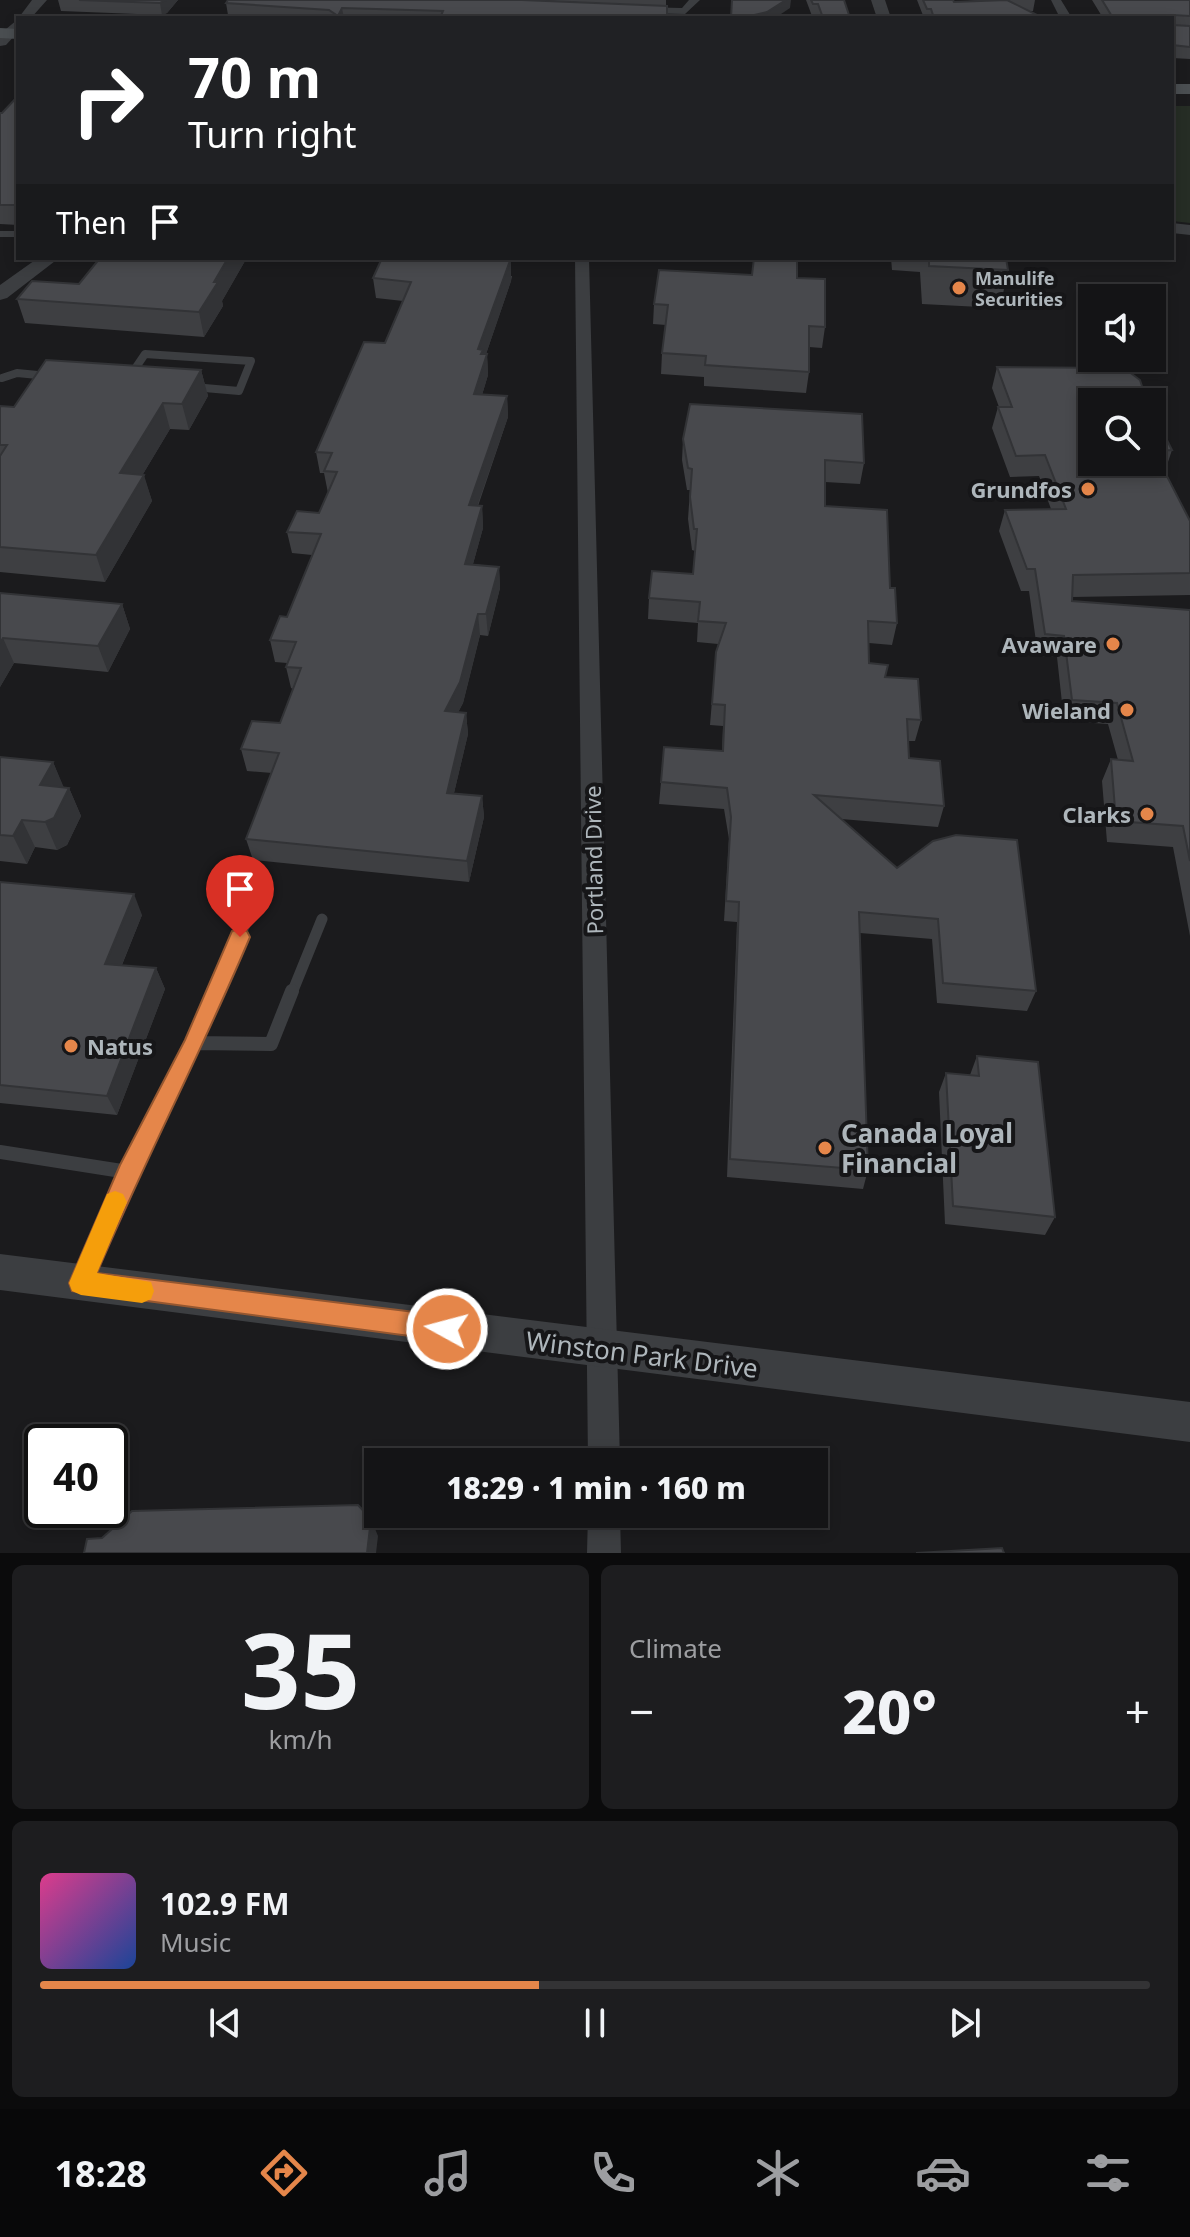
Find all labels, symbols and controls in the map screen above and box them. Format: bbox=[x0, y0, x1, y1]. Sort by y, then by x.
text: 70 m bbox=[188, 38, 321, 114]
icon: right bbox=[56, 48, 160, 152]
text: Turn right bbox=[188, 110, 356, 159]
icon: arrive bbox=[143, 200, 187, 244]
text: Then bbox=[56, 202, 127, 243]
place label: Manulife Securities bbox=[975, 266, 1063, 311]
marker: Manulife Securities bbox=[950, 279, 968, 297]
map controls bbox=[1078, 284, 1166, 476]
button: sound bbox=[1078, 284, 1166, 372]
button: search bbox=[1078, 388, 1166, 476]
place label: Grundfos bbox=[970, 474, 1072, 504]
marker: Grundfos bbox=[1079, 480, 1097, 498]
place label: Avaware bbox=[1001, 629, 1097, 659]
marker: Avaware bbox=[1104, 635, 1122, 653]
place label: Wieland bbox=[1022, 695, 1111, 725]
marker: Wieland bbox=[1118, 701, 1136, 719]
street label: Portland Drive bbox=[577, 785, 609, 935]
place label: Clarks bbox=[1063, 799, 1131, 829]
marker: Clarks bbox=[1138, 805, 1156, 823]
pin bbox=[206, 855, 274, 937]
icon: arrive bbox=[218, 867, 262, 911]
place label: Natus bbox=[87, 1031, 153, 1061]
marker: Natus bbox=[62, 1037, 80, 1055]
place label: Canada Loyal Financial bbox=[841, 1115, 1013, 1181]
marker: Canada Loyal Financial bbox=[816, 1139, 834, 1157]
position arrow bbox=[405, 1287, 489, 1371]
street label: Winston Park Drive bbox=[524, 1322, 760, 1386]
speed limit sign: 40 bbox=[24, 1424, 128, 1528]
text: 18:29 · 1 min · 160 m bbox=[446, 1467, 746, 1508]
text: 35 bbox=[241, 1598, 360, 1739]
text: Climate bbox=[629, 1630, 722, 1666]
text: 20° bbox=[842, 1670, 937, 1752]
text: − bbox=[629, 1681, 654, 1741]
text: + bbox=[1125, 1681, 1150, 1741]
text: km/h bbox=[269, 1721, 332, 1757]
text: 102.9 FM bbox=[160, 1883, 290, 1924]
text: Music bbox=[160, 1924, 231, 1960]
icon: previous bbox=[203, 2001, 247, 2045]
icon: pause bbox=[573, 2001, 617, 2045]
icon: next bbox=[943, 2001, 987, 2045]
icon: directions bbox=[256, 2145, 312, 2201]
icon: music bbox=[420, 2145, 476, 2201]
icon: phone bbox=[585, 2145, 641, 2201]
icon: climate bbox=[750, 2145, 806, 2201]
icon: car bbox=[915, 2145, 971, 2201]
icon: filters bbox=[1080, 2145, 1136, 2201]
text: 18:28 bbox=[54, 2149, 147, 2198]

